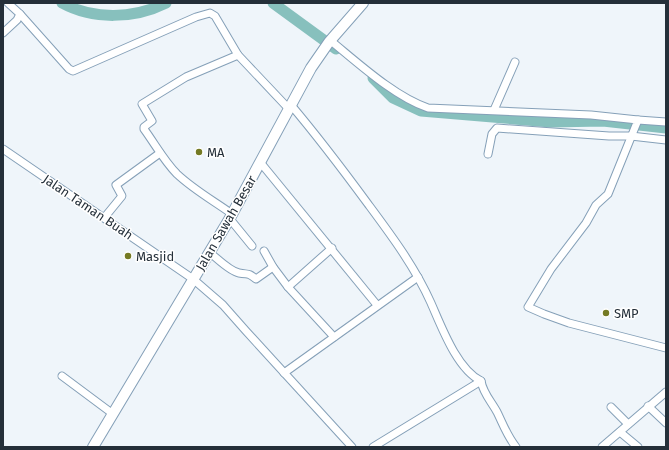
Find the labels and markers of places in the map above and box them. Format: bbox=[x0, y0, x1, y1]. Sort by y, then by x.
place label: MA bbox=[207, 145, 225, 160]
marker: MA bbox=[194, 147, 204, 157]
place label: Masjid bbox=[136, 249, 174, 264]
marker: Masjid bbox=[123, 251, 133, 261]
place label: SMP bbox=[614, 306, 639, 321]
marker: SMP bbox=[601, 308, 611, 318]

